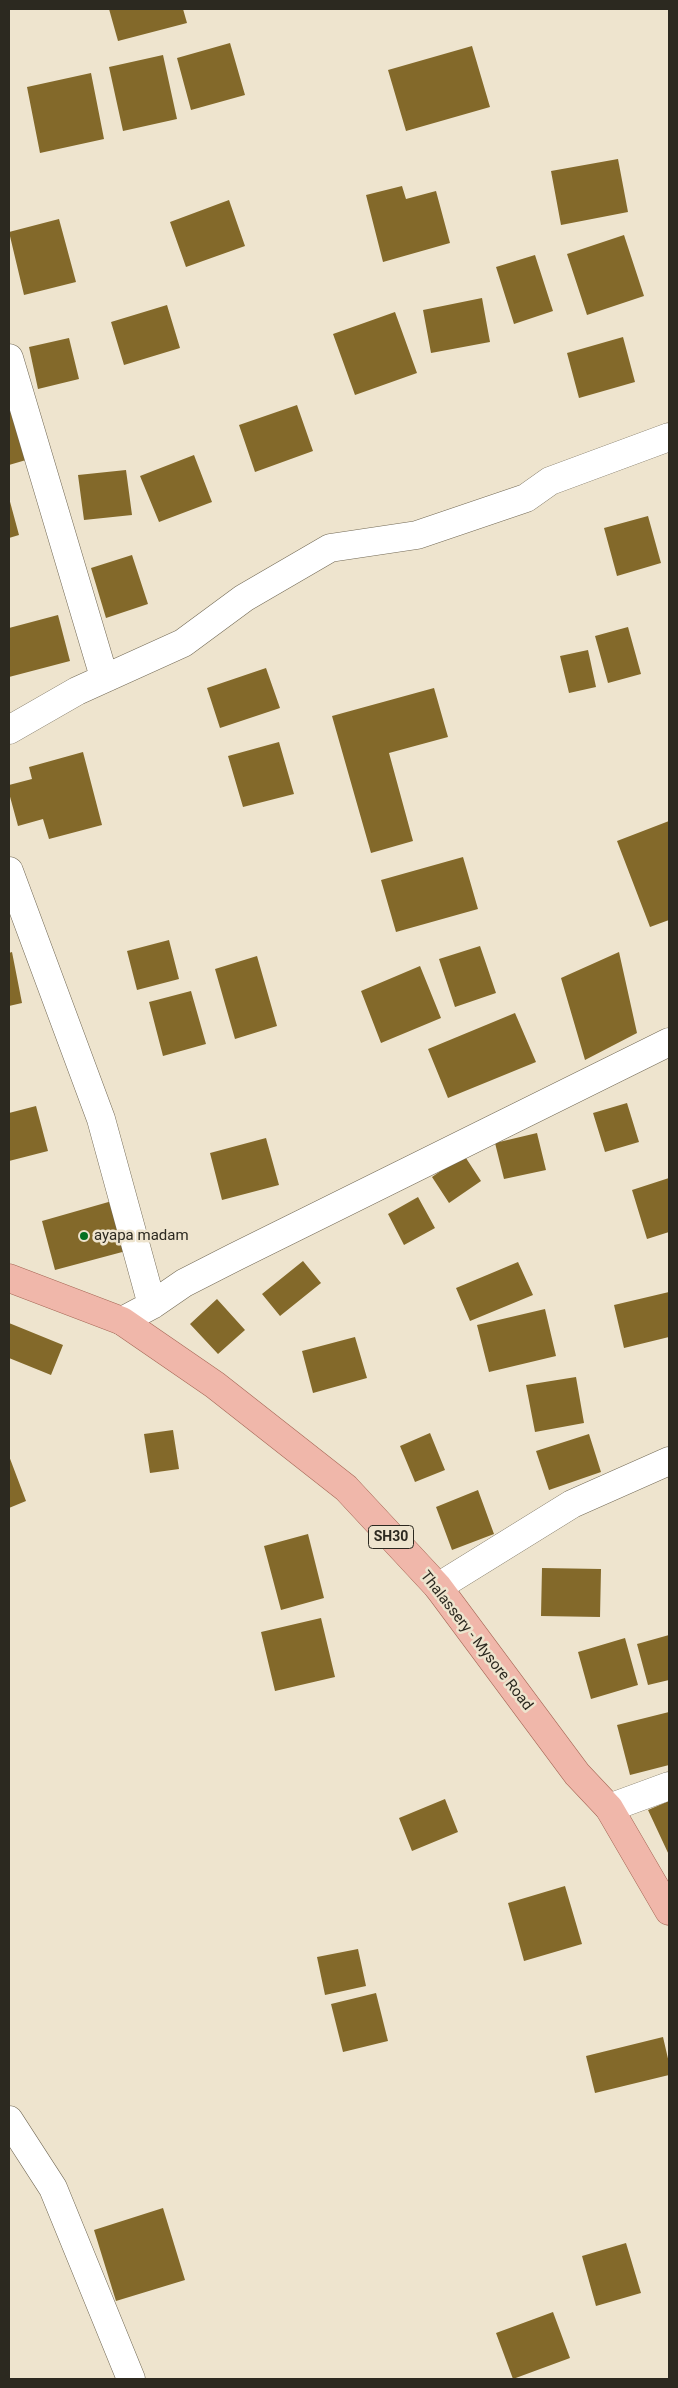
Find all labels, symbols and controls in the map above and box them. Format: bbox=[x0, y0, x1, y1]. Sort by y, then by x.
place label: ayapa madam bbox=[94, 1227, 189, 1245]
marker: ayapa madam bbox=[78, 1230, 90, 1242]
road number: SH30 bbox=[368, 1525, 414, 1548]
street label: Thalassery - Mysore Road bbox=[416, 1568, 536, 1714]

